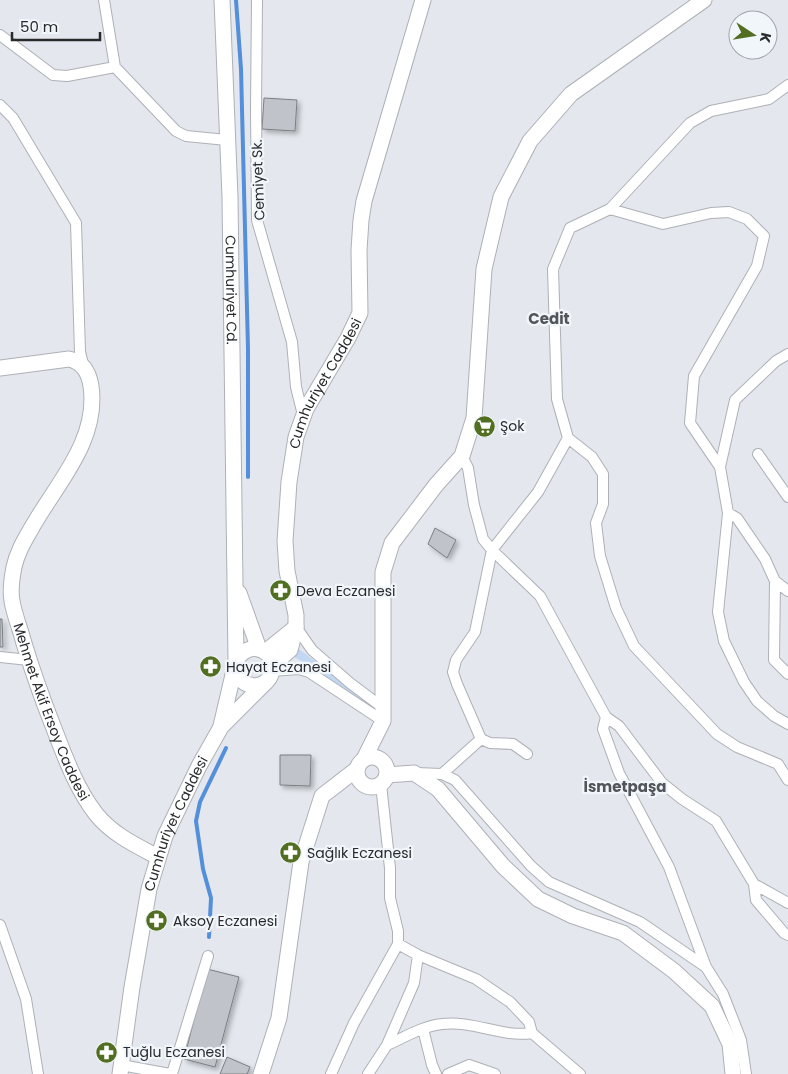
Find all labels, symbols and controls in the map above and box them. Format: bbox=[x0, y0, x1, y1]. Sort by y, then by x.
scale bar bbox=[12, 10, 100, 42]
north arrow bbox=[728, 10, 778, 60]
text: 50 m bbox=[20, 16, 58, 37]
text: K bbox=[755, 31, 777, 45]
street label: Cemiyet Sk. bbox=[247, 139, 269, 221]
street label: Cumhuriyet Cd. bbox=[220, 235, 242, 345]
district label: Cedit bbox=[528, 308, 570, 329]
street label: Cumhuriyet Caddesi bbox=[284, 315, 366, 450]
supermarket icon: Şok bbox=[472, 414, 496, 438]
place label: Şok bbox=[500, 416, 525, 436]
pharmacy icon: Deva Eczanesi bbox=[268, 579, 292, 603]
place label: Deva Eczanesi bbox=[296, 581, 396, 601]
street label: Mehmet Akif Ersoy Caddesi bbox=[8, 620, 94, 804]
pharmacy icon: Hayat Eczanesi bbox=[198, 655, 222, 679]
place label: Hayat Eczanesi bbox=[226, 657, 331, 677]
street label: Cumhuriyet Caddesi bbox=[139, 752, 213, 894]
district label: İsmetpaşa bbox=[584, 776, 666, 797]
pharmacy icon: Sağlık Eczanesi bbox=[279, 841, 303, 865]
place label: Sağlık Eczanesi bbox=[307, 843, 412, 863]
pharmacy icon: Aksoy Eczanesi bbox=[145, 909, 169, 933]
place label: Aksoy Eczanesi bbox=[173, 911, 277, 931]
pharmacy icon: Tuğlu Eczanesi bbox=[95, 1040, 119, 1064]
place label: Tuğlu Eczanesi bbox=[123, 1042, 225, 1062]

